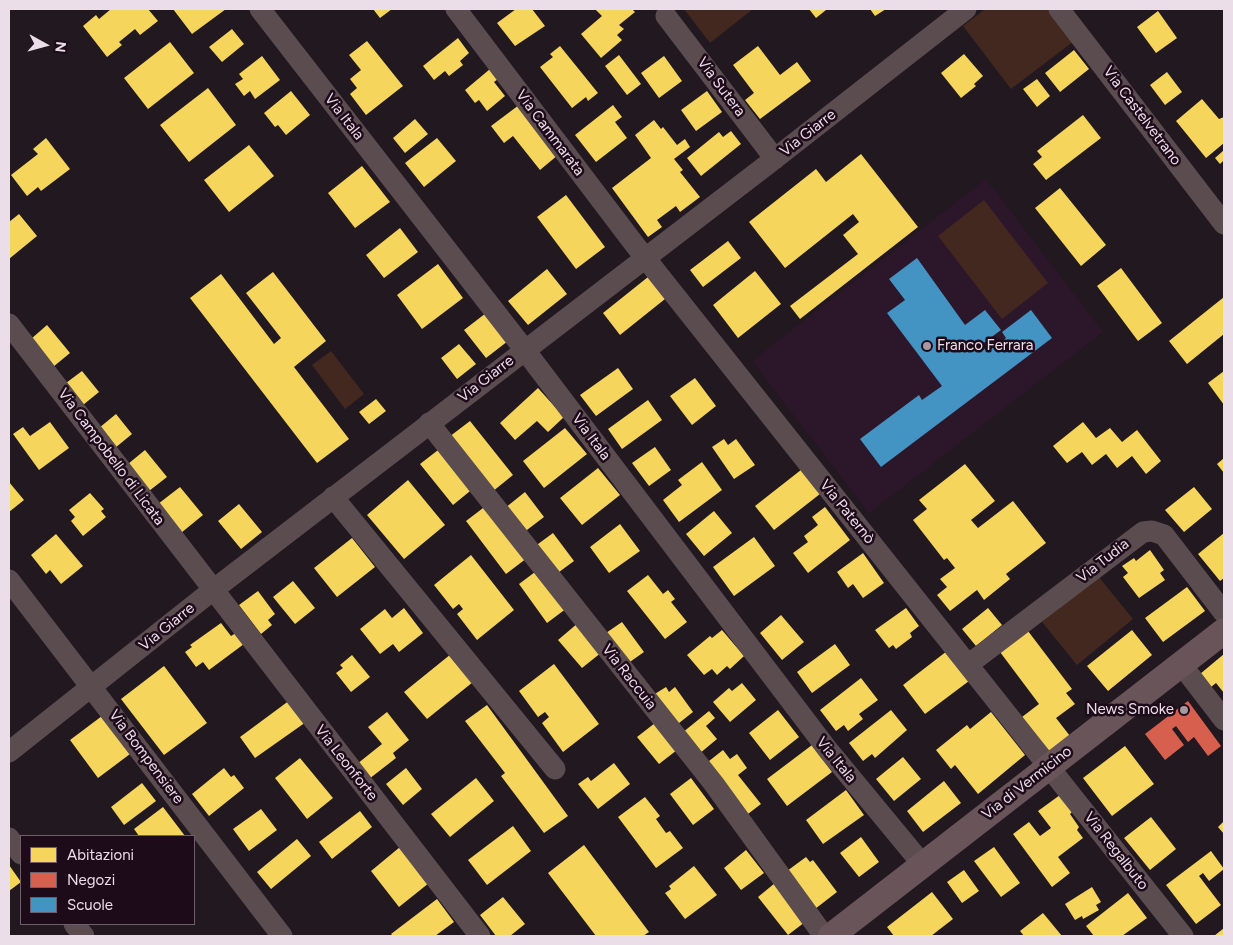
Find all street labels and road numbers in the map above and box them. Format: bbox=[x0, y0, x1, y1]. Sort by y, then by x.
street label: Via Sutera bbox=[693, 54, 749, 120]
street label: Via Castelvetrano bbox=[1099, 63, 1185, 169]
street label: Via Cammarata bbox=[512, 87, 588, 179]
street label: Via Itala bbox=[320, 90, 368, 144]
street label: Via Giarre bbox=[776, 106, 840, 160]
street label: Via Giarre bbox=[454, 352, 518, 406]
street label: Via Campobello di Licata bbox=[54, 385, 168, 529]
street label: Via Itala bbox=[568, 410, 614, 464]
street label: Via Paternò bbox=[816, 476, 878, 548]
street label: Via Tudia bbox=[1073, 535, 1133, 587]
street label: Via Giarre bbox=[136, 599, 198, 655]
street label: Via Raccuia bbox=[598, 641, 660, 713]
street label: Via Bompensiere bbox=[105, 706, 187, 808]
street label: Via Leonforte bbox=[311, 721, 381, 805]
street label: Via Itala bbox=[812, 734, 860, 786]
street label: Via di Vermicino bbox=[978, 742, 1076, 824]
street label: Via Regalbuto bbox=[1080, 808, 1152, 894]

